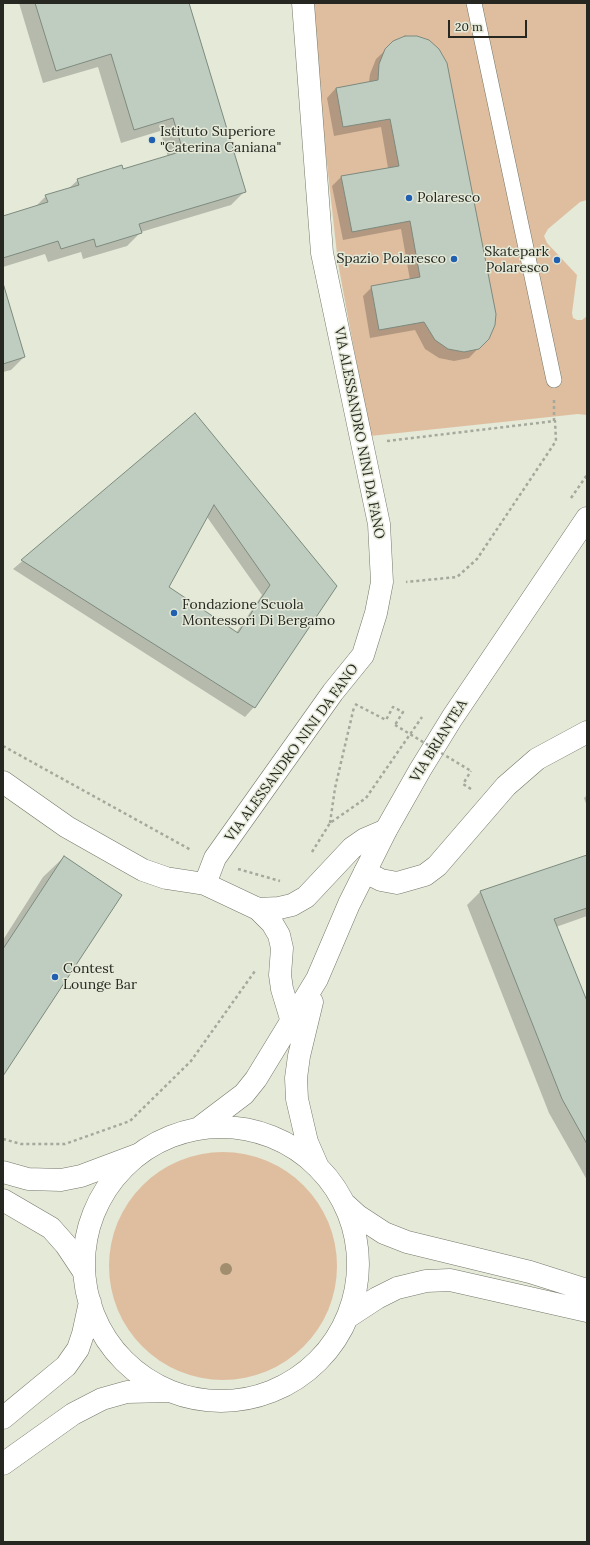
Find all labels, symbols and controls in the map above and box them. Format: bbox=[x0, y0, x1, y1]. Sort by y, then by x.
scale bar bbox=[450, 12, 529, 38]
text: 20 m bbox=[455, 19, 483, 34]
place label: Istituto Superiore "Caterina Caniana" bbox=[160, 124, 281, 156]
marker: Istituto Superiore "Caterina Caniana" bbox=[147, 135, 157, 145]
place label: Polaresco bbox=[417, 190, 480, 206]
marker: Polaresco bbox=[404, 193, 414, 203]
place label: Skatepark Polaresco bbox=[484, 244, 549, 276]
place label: Spazio Polaresco bbox=[336, 251, 446, 267]
marker: Spazio Polaresco bbox=[449, 254, 459, 264]
marker: Skatepark Polaresco bbox=[552, 255, 562, 265]
street label: VIA ALESSANDRO NINI DA FANO bbox=[330, 326, 388, 540]
place label: Fondazione Scuola Montessori Di Bergamo bbox=[182, 597, 335, 630]
marker: Fondazione Scuola Montessori Di Bergamo bbox=[169, 608, 179, 618]
street label: VIA ALESSANDRO NINI DA FANO bbox=[222, 661, 362, 845]
street label: VIA BRIANTEA bbox=[407, 697, 471, 785]
place label: Contest Lounge Bar bbox=[63, 961, 137, 994]
marker: Contest Lounge Bar bbox=[50, 972, 60, 982]

